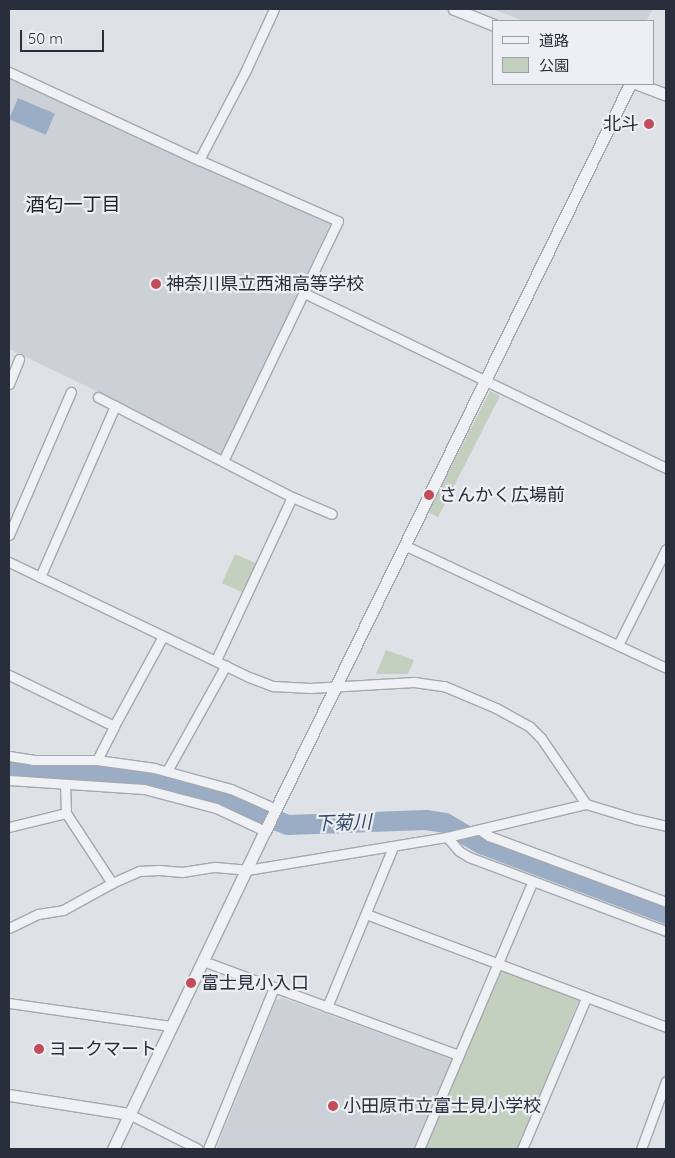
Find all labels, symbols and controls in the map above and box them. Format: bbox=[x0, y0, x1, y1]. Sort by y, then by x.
scale bar bbox=[22, 20, 106, 52]
legend bbox=[492, 20, 655, 85]
text: 50 m bbox=[28, 29, 63, 48]
text: 道路 bbox=[539, 31, 569, 50]
text: 公園 bbox=[539, 56, 569, 75]
place label: 北斗 bbox=[603, 113, 639, 135]
marker: 北斗 bbox=[643, 118, 655, 130]
district label: 酒匂一丁目 bbox=[26, 194, 120, 216]
place label: 神奈川県立西湘高等学校 bbox=[166, 273, 364, 295]
marker: 神奈川県立西湘高等学校 bbox=[150, 278, 162, 290]
place label: さんかく広場前 bbox=[439, 484, 565, 506]
marker: さんかく広場前 bbox=[423, 489, 435, 501]
water label: 下菊川 bbox=[314, 811, 372, 835]
place label: 富士見小入口 bbox=[201, 972, 309, 994]
marker: 富士見小入口 bbox=[185, 977, 197, 989]
place label: ヨークマート bbox=[49, 1038, 157, 1060]
marker: ヨークマート bbox=[33, 1043, 45, 1055]
place label: 小田原市立富士見小学校 bbox=[343, 1095, 541, 1117]
marker: 小田原市立富士見小学校 bbox=[327, 1100, 339, 1112]

